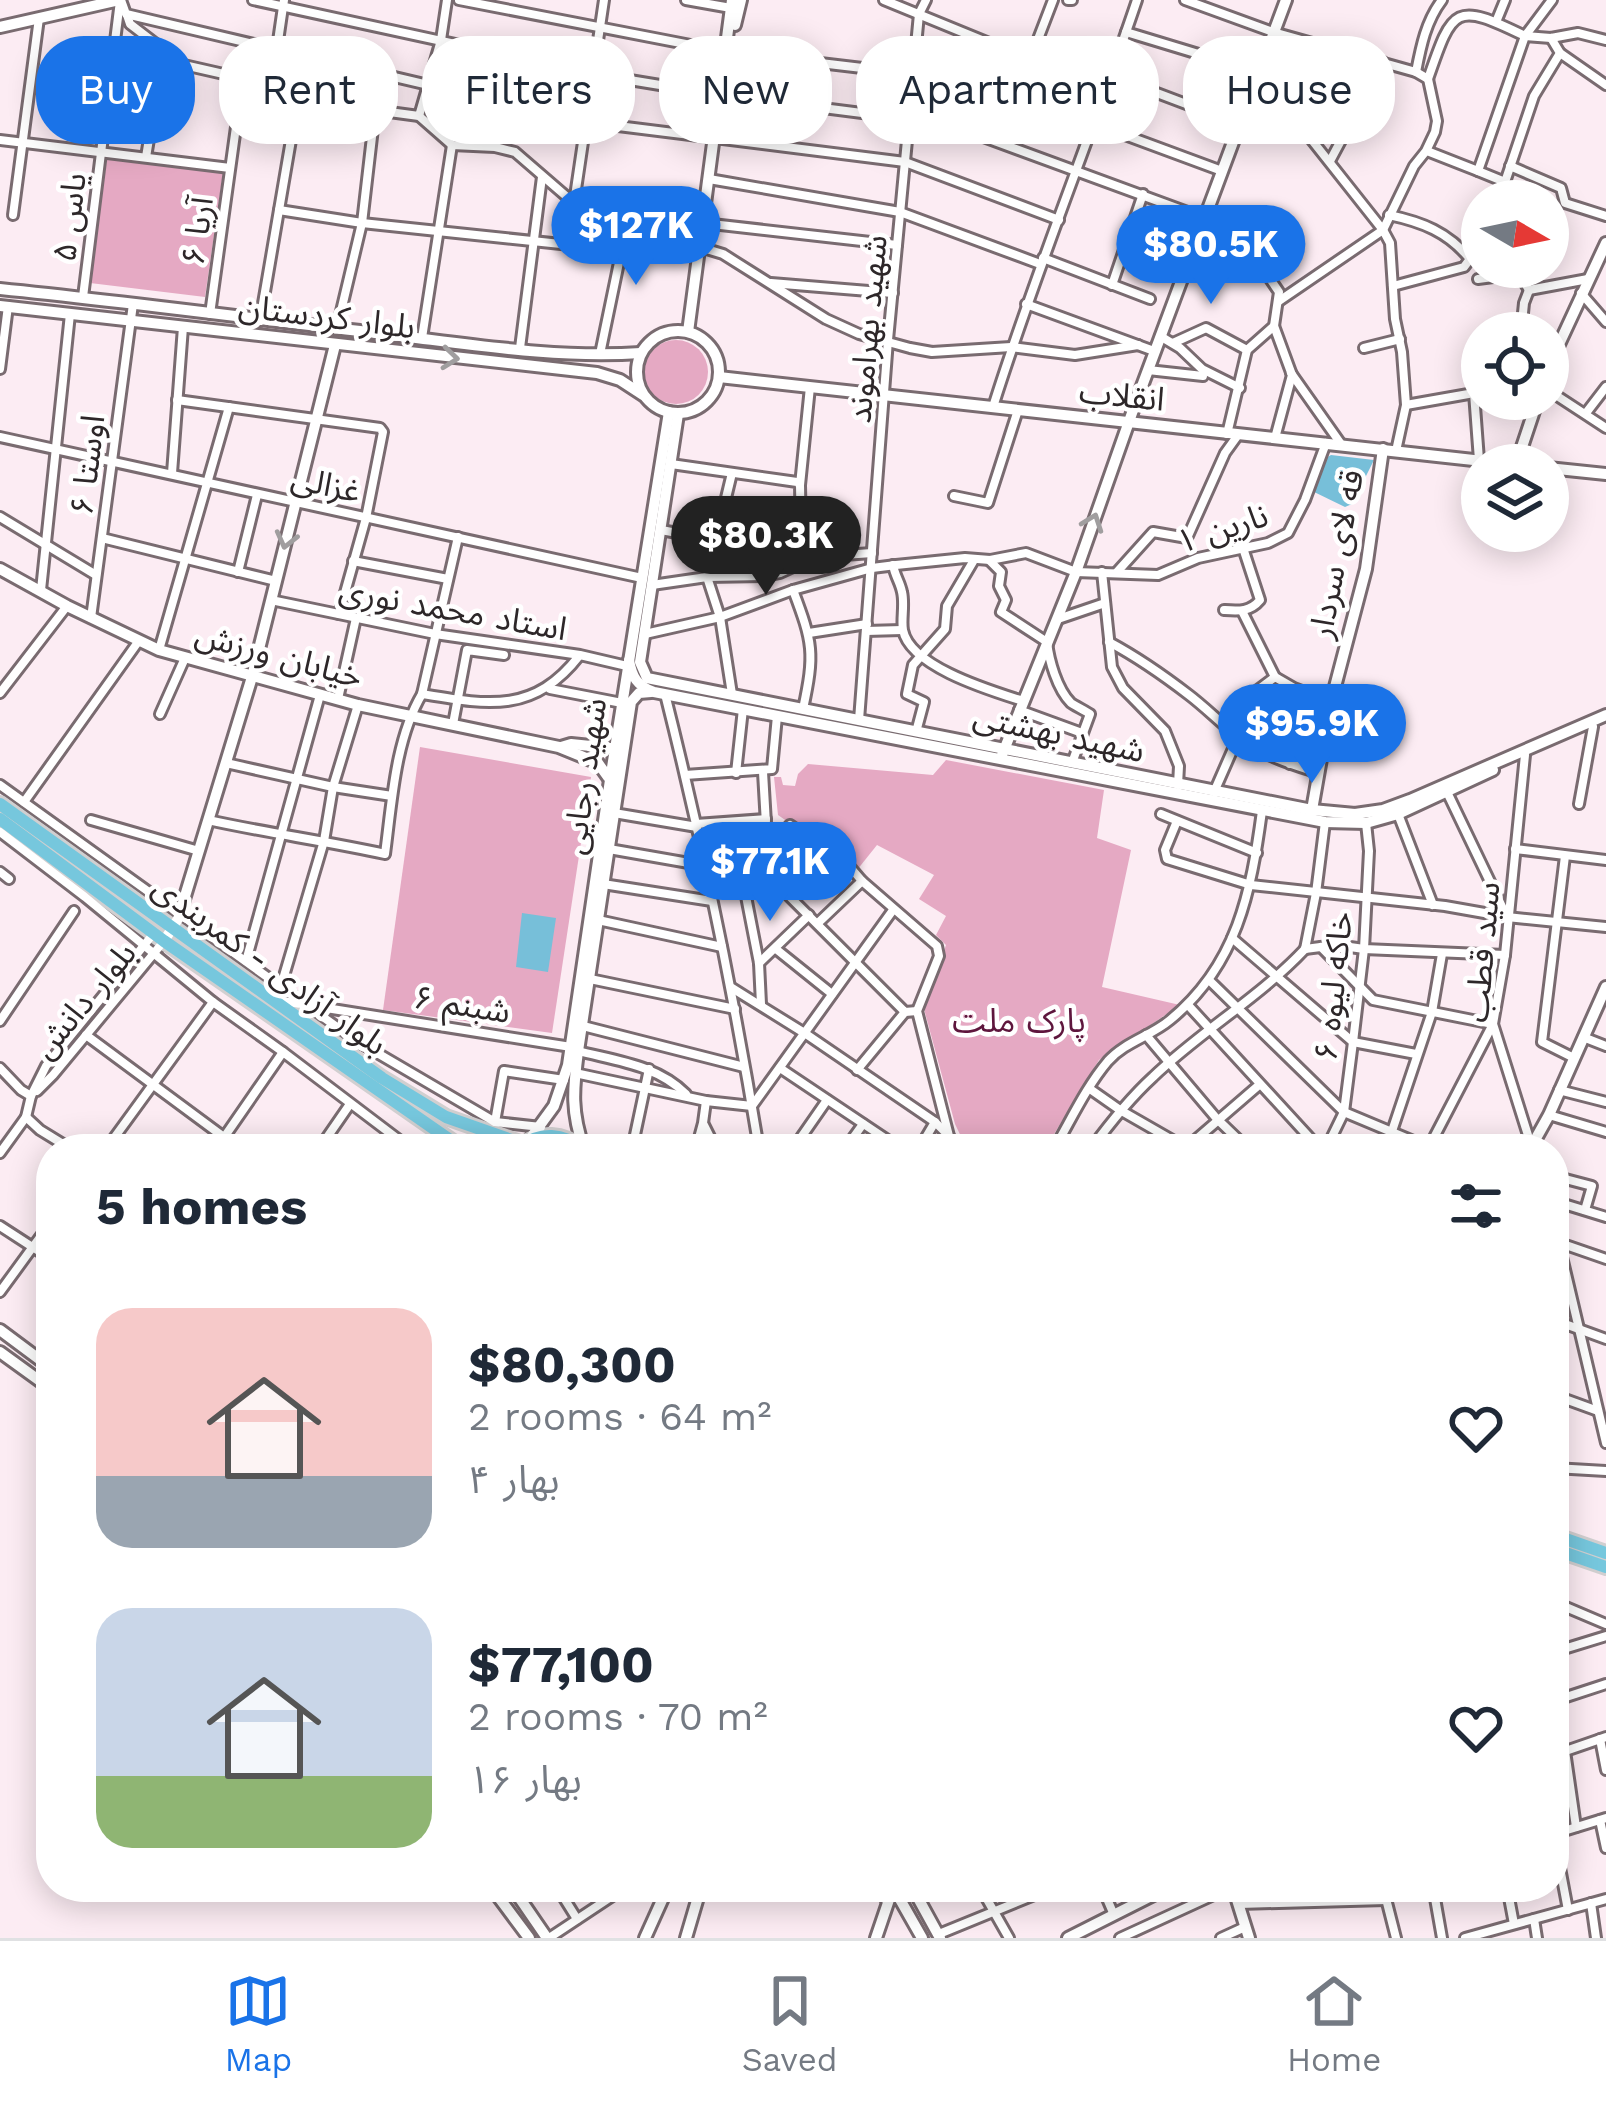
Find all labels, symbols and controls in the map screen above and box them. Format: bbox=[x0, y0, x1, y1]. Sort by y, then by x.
chip: Buy bbox=[36, 36, 195, 144]
chip: Rent bbox=[219, 36, 398, 144]
chip: Filters bbox=[422, 36, 635, 144]
chip: New bbox=[659, 36, 832, 144]
chip: Apartment bbox=[856, 36, 1159, 144]
chip: House bbox=[1183, 36, 1395, 144]
street label: یاس ۵ bbox=[44, 170, 94, 264]
north arrow bbox=[1461, 180, 1569, 288]
map controls bbox=[1461, 180, 1569, 552]
pin: $127K bbox=[552, 186, 720, 288]
street label: آریا ۶ bbox=[173, 193, 221, 268]
text: $127K bbox=[578, 202, 694, 247]
pin: $80.5K bbox=[1113, 205, 1309, 307]
text: $80.5K bbox=[1143, 221, 1279, 266]
street label: شهید بهراموند bbox=[839, 233, 895, 425]
street label: بلوار کردستان bbox=[237, 286, 417, 346]
button: locate bbox=[1461, 312, 1569, 420]
one-way arrow bbox=[440, 344, 460, 370]
street label: انقلاب bbox=[1077, 371, 1167, 419]
street label: اوستا ۶ bbox=[62, 413, 112, 517]
button: layers bbox=[1461, 444, 1569, 552]
street label: غزالی bbox=[288, 458, 364, 510]
street label: قه لای سردار bbox=[1300, 466, 1371, 643]
street label: نارین ۱ bbox=[1171, 495, 1273, 561]
pin: $80.3K bbox=[668, 496, 864, 598]
text: $80.3K bbox=[698, 512, 834, 557]
one-way arrow bbox=[1079, 513, 1103, 534]
one-way arrow bbox=[275, 529, 300, 550]
street label: استاد محمد نوری bbox=[336, 570, 570, 648]
street label: خیابان ورزش bbox=[191, 614, 367, 696]
pin: $95.9K bbox=[1214, 684, 1410, 786]
street label: شهید رجایی bbox=[554, 695, 614, 857]
street label: شهید بهشتی bbox=[970, 696, 1148, 770]
text: $95.9K bbox=[1245, 700, 1379, 745]
pin: $77.1K bbox=[672, 822, 868, 924]
text: $77.1K bbox=[711, 838, 829, 883]
street label: بلوار آزادی - کمربندی bbox=[145, 867, 395, 1063]
street label: سید قطب bbox=[1456, 880, 1508, 1024]
street label: خاکه لیوه ۶ bbox=[1306, 909, 1360, 1063]
street label: بلوار دانش bbox=[24, 934, 144, 1066]
street label: شبنم ۶ bbox=[410, 977, 513, 1037]
park label: پارک ملت bbox=[952, 1001, 1086, 1042]
icon: filters bbox=[1443, 1173, 1509, 1239]
text: 5 homes bbox=[96, 1177, 307, 1236]
text: $80,300 bbox=[468, 1335, 676, 1394]
icon: home bbox=[192, 1356, 336, 1500]
text: 2 rooms · 64 m² bbox=[468, 1394, 772, 1439]
icon: heart bbox=[1443, 1395, 1509, 1461]
text: بهار ۴ bbox=[468, 1457, 560, 1502]
text: $77,100 bbox=[468, 1635, 654, 1694]
icon: home bbox=[192, 1656, 336, 1800]
text: 2 rooms · 70 m² bbox=[468, 1694, 768, 1739]
icon: heart bbox=[1443, 1695, 1509, 1761]
text: بهار ۱۶ bbox=[468, 1757, 582, 1802]
tab: Map bbox=[225, 1968, 292, 2079]
tab: Saved bbox=[742, 1968, 837, 2079]
tab: Home bbox=[1287, 1968, 1381, 2079]

